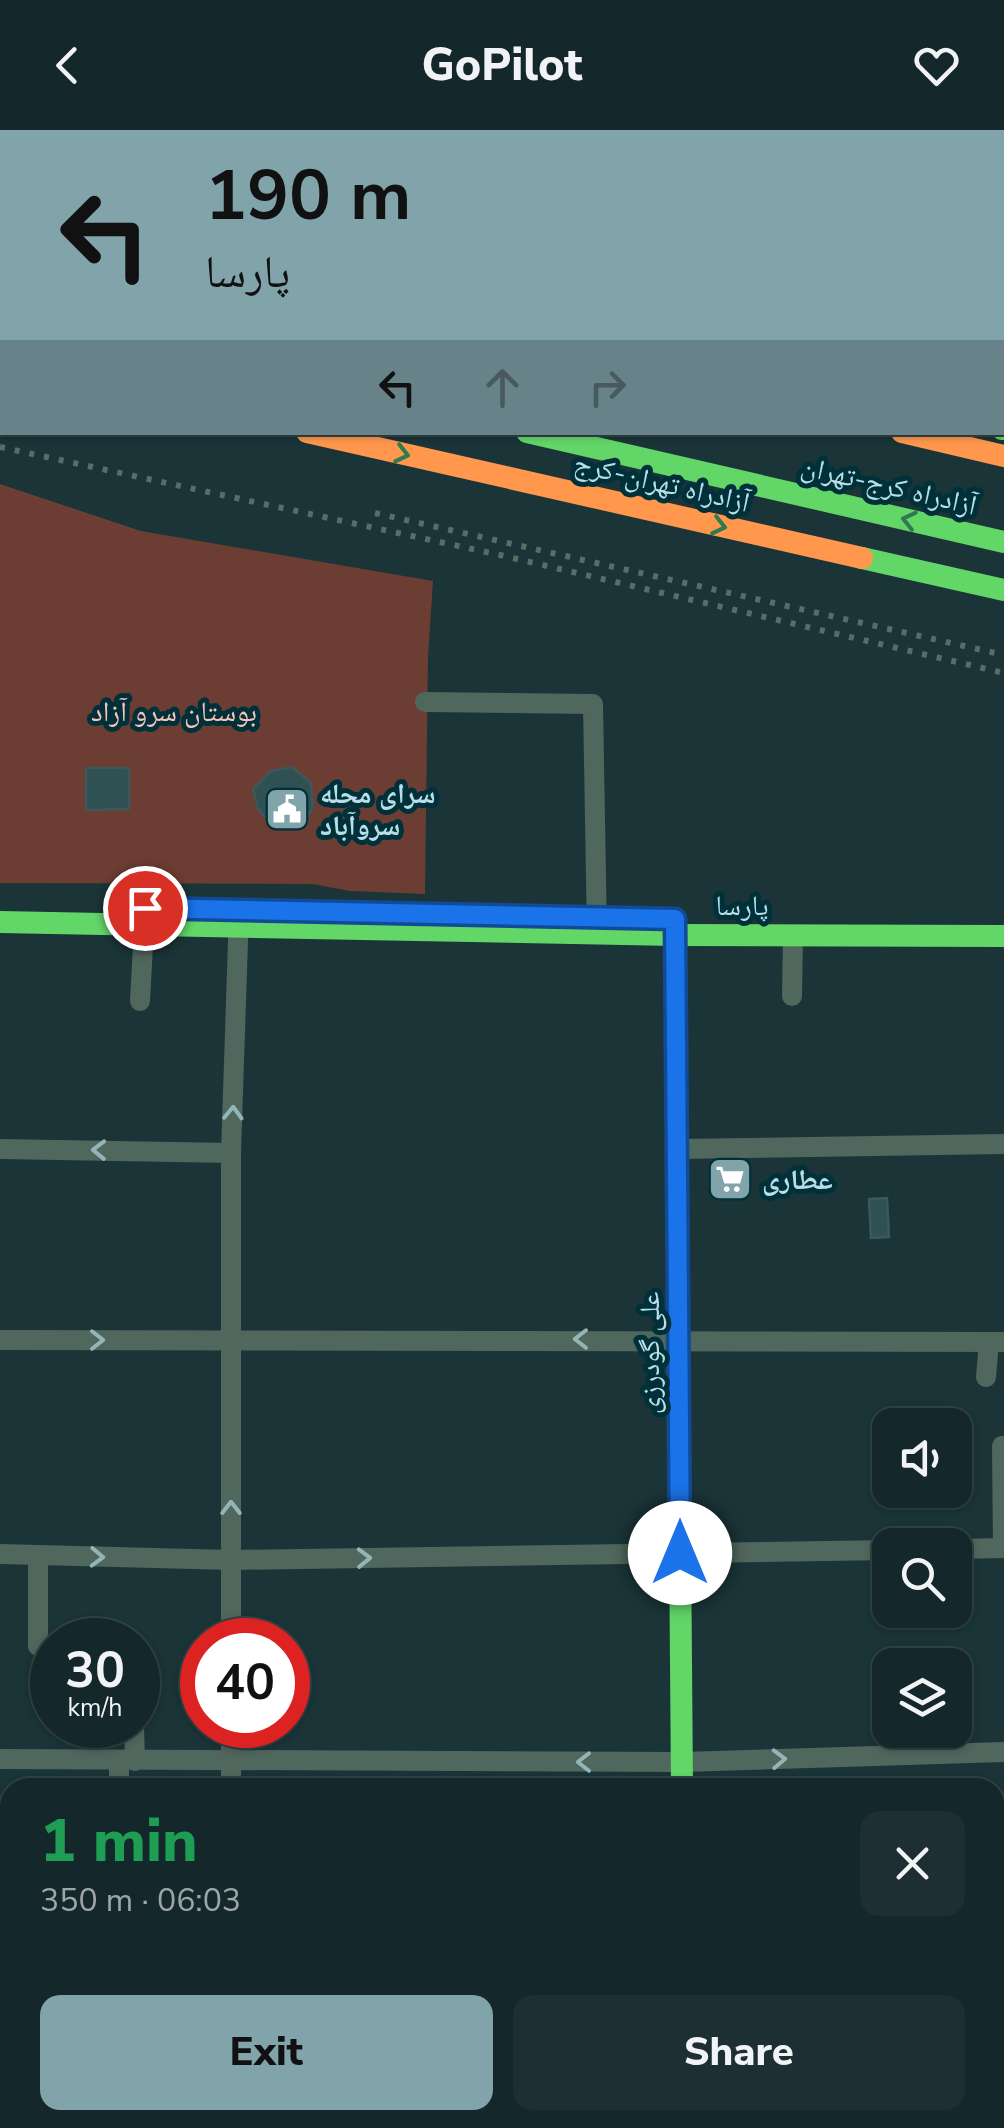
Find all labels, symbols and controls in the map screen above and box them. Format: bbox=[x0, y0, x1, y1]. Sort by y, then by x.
text: GoPilot bbox=[421, 35, 583, 96]
icon: back bbox=[40, 38, 95, 93]
icon: heart bbox=[909, 38, 964, 93]
text: 190 m bbox=[205, 148, 411, 244]
icon: left bbox=[40, 170, 170, 300]
text: پارسا bbox=[205, 242, 290, 303]
icon: left bbox=[370, 360, 425, 415]
icon: ahead bbox=[475, 360, 530, 415]
icon: right bbox=[580, 360, 635, 415]
one-way arrow bbox=[394, 442, 411, 463]
street label: آزادراه تهران-کرج bbox=[570, 444, 754, 522]
street label: آزادراه کرج-تهران bbox=[797, 447, 981, 525]
one-way arrow bbox=[901, 511, 918, 532]
one-way arrow bbox=[711, 514, 728, 535]
park label: بوستان سرو آزاد bbox=[91, 693, 257, 731]
place label: سرای محله سروآباد bbox=[320, 775, 436, 845]
public building icon: سرای محله سروآباد bbox=[264, 786, 310, 832]
pin bbox=[103, 866, 188, 951]
icon: arrive bbox=[118, 881, 173, 936]
street label: پارسا bbox=[715, 887, 769, 925]
one-way arrow bbox=[222, 1104, 243, 1120]
one-way arrow bbox=[90, 1140, 106, 1161]
supermarket icon: عطاری bbox=[707, 1156, 753, 1202]
place label: عطاری bbox=[762, 1161, 833, 1199]
street label: علی گودرزی bbox=[631, 1292, 669, 1414]
one-way arrow bbox=[573, 1328, 588, 1350]
one-way arrow bbox=[90, 1329, 106, 1351]
map controls bbox=[872, 1408, 972, 1748]
button: sound bbox=[872, 1408, 972, 1508]
one-way arrow bbox=[220, 1499, 242, 1514]
position arrow bbox=[628, 1501, 732, 1605]
button: search bbox=[872, 1528, 972, 1628]
one-way arrow bbox=[90, 1546, 106, 1567]
one-way arrow bbox=[356, 1547, 372, 1569]
speed limit sign: 40 bbox=[180, 1618, 310, 1748]
text: 30 bbox=[65, 1636, 125, 1705]
button: layers bbox=[872, 1648, 972, 1748]
text: km/h bbox=[67, 1691, 123, 1725]
one-way arrow bbox=[772, 1748, 788, 1769]
one-way arrow bbox=[576, 1751, 592, 1773]
text: 1 min bbox=[40, 1800, 198, 1882]
button: close bbox=[860, 1811, 965, 1916]
text: 350 m · 06:03 bbox=[40, 1879, 241, 1922]
button: Exit bbox=[40, 1995, 493, 2110]
button: Share bbox=[513, 1995, 965, 2110]

